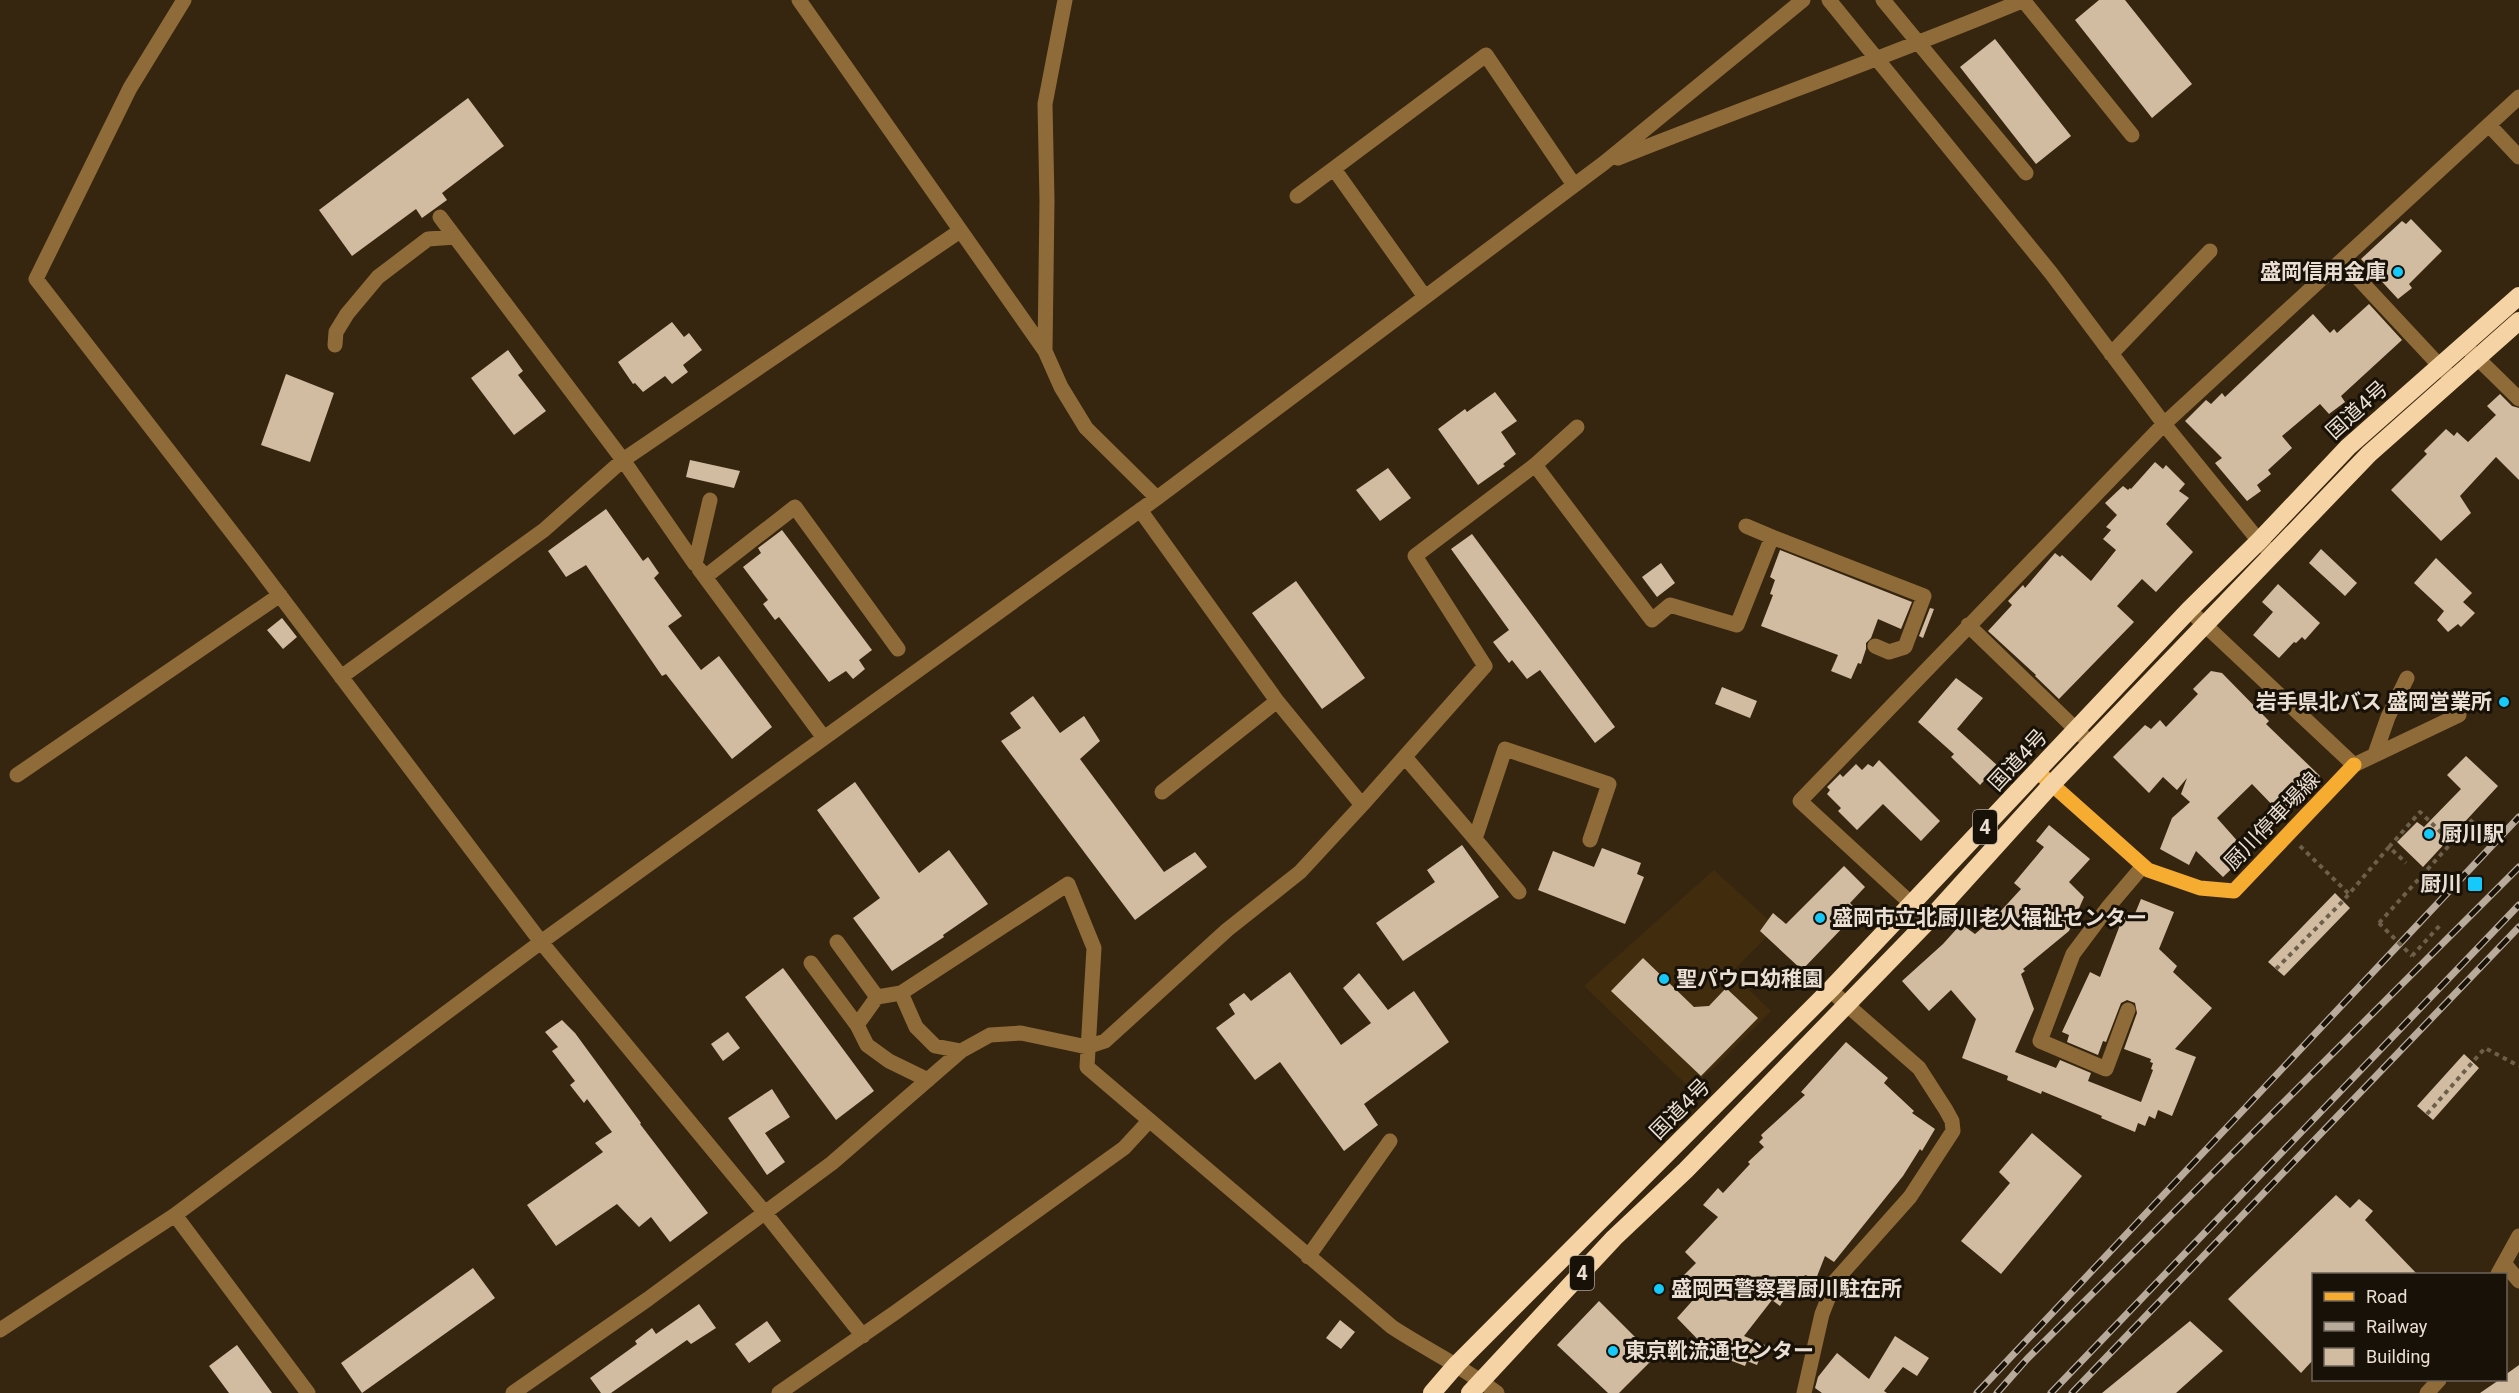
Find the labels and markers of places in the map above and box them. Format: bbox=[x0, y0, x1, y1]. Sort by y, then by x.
place label: 盛岡信用金庫 bbox=[2260, 260, 2386, 284]
marker: 盛岡信用金庫 bbox=[2391, 265, 2405, 279]
place label: 岩手県北バス 盛岡営業所 bbox=[2256, 690, 2492, 714]
marker: 岩手県北バス 盛岡営業所 bbox=[2497, 695, 2511, 709]
place label: 厨川駅 bbox=[2441, 822, 2504, 846]
marker: 厨川駅 bbox=[2422, 827, 2436, 841]
place label: 厨川 bbox=[2420, 872, 2462, 896]
marker: 厨川 bbox=[2466, 875, 2484, 893]
place label: 盛岡市立北厨川老人福祉センター bbox=[1832, 906, 2147, 930]
marker: 盛岡市立北厨川老人福祉センター bbox=[1813, 911, 1827, 925]
place label: 聖パウロ幼稚園 bbox=[1676, 967, 1823, 991]
marker: 聖パウロ幼稚園 bbox=[1657, 972, 1671, 986]
place label: 盛岡西警察署厨川駐在所 bbox=[1671, 1277, 1902, 1301]
marker: 盛岡西警察署厨川駐在所 bbox=[1652, 1282, 1666, 1296]
place label: 東京靴流通センター bbox=[1625, 1339, 1814, 1363]
marker: 東京靴流通センター bbox=[1606, 1344, 1620, 1358]

